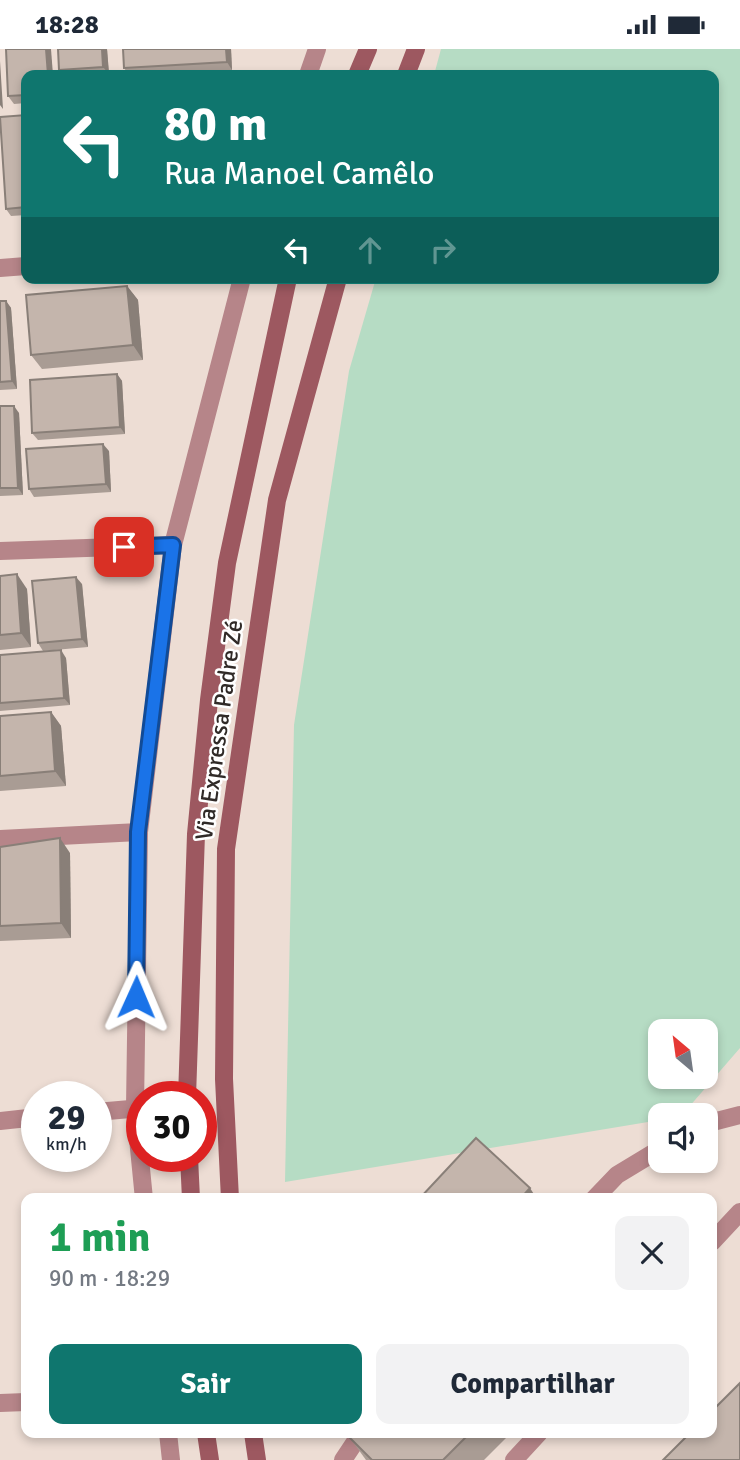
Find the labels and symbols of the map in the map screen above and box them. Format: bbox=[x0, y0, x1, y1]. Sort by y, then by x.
pin bbox=[94, 517, 154, 577]
street label: Via Expressa Padre Zé bbox=[189, 618, 249, 842]
position arrow bbox=[99, 960, 173, 1034]
north arrow bbox=[648, 1019, 718, 1089]
speed limit sign: 30 bbox=[126, 1081, 217, 1172]

